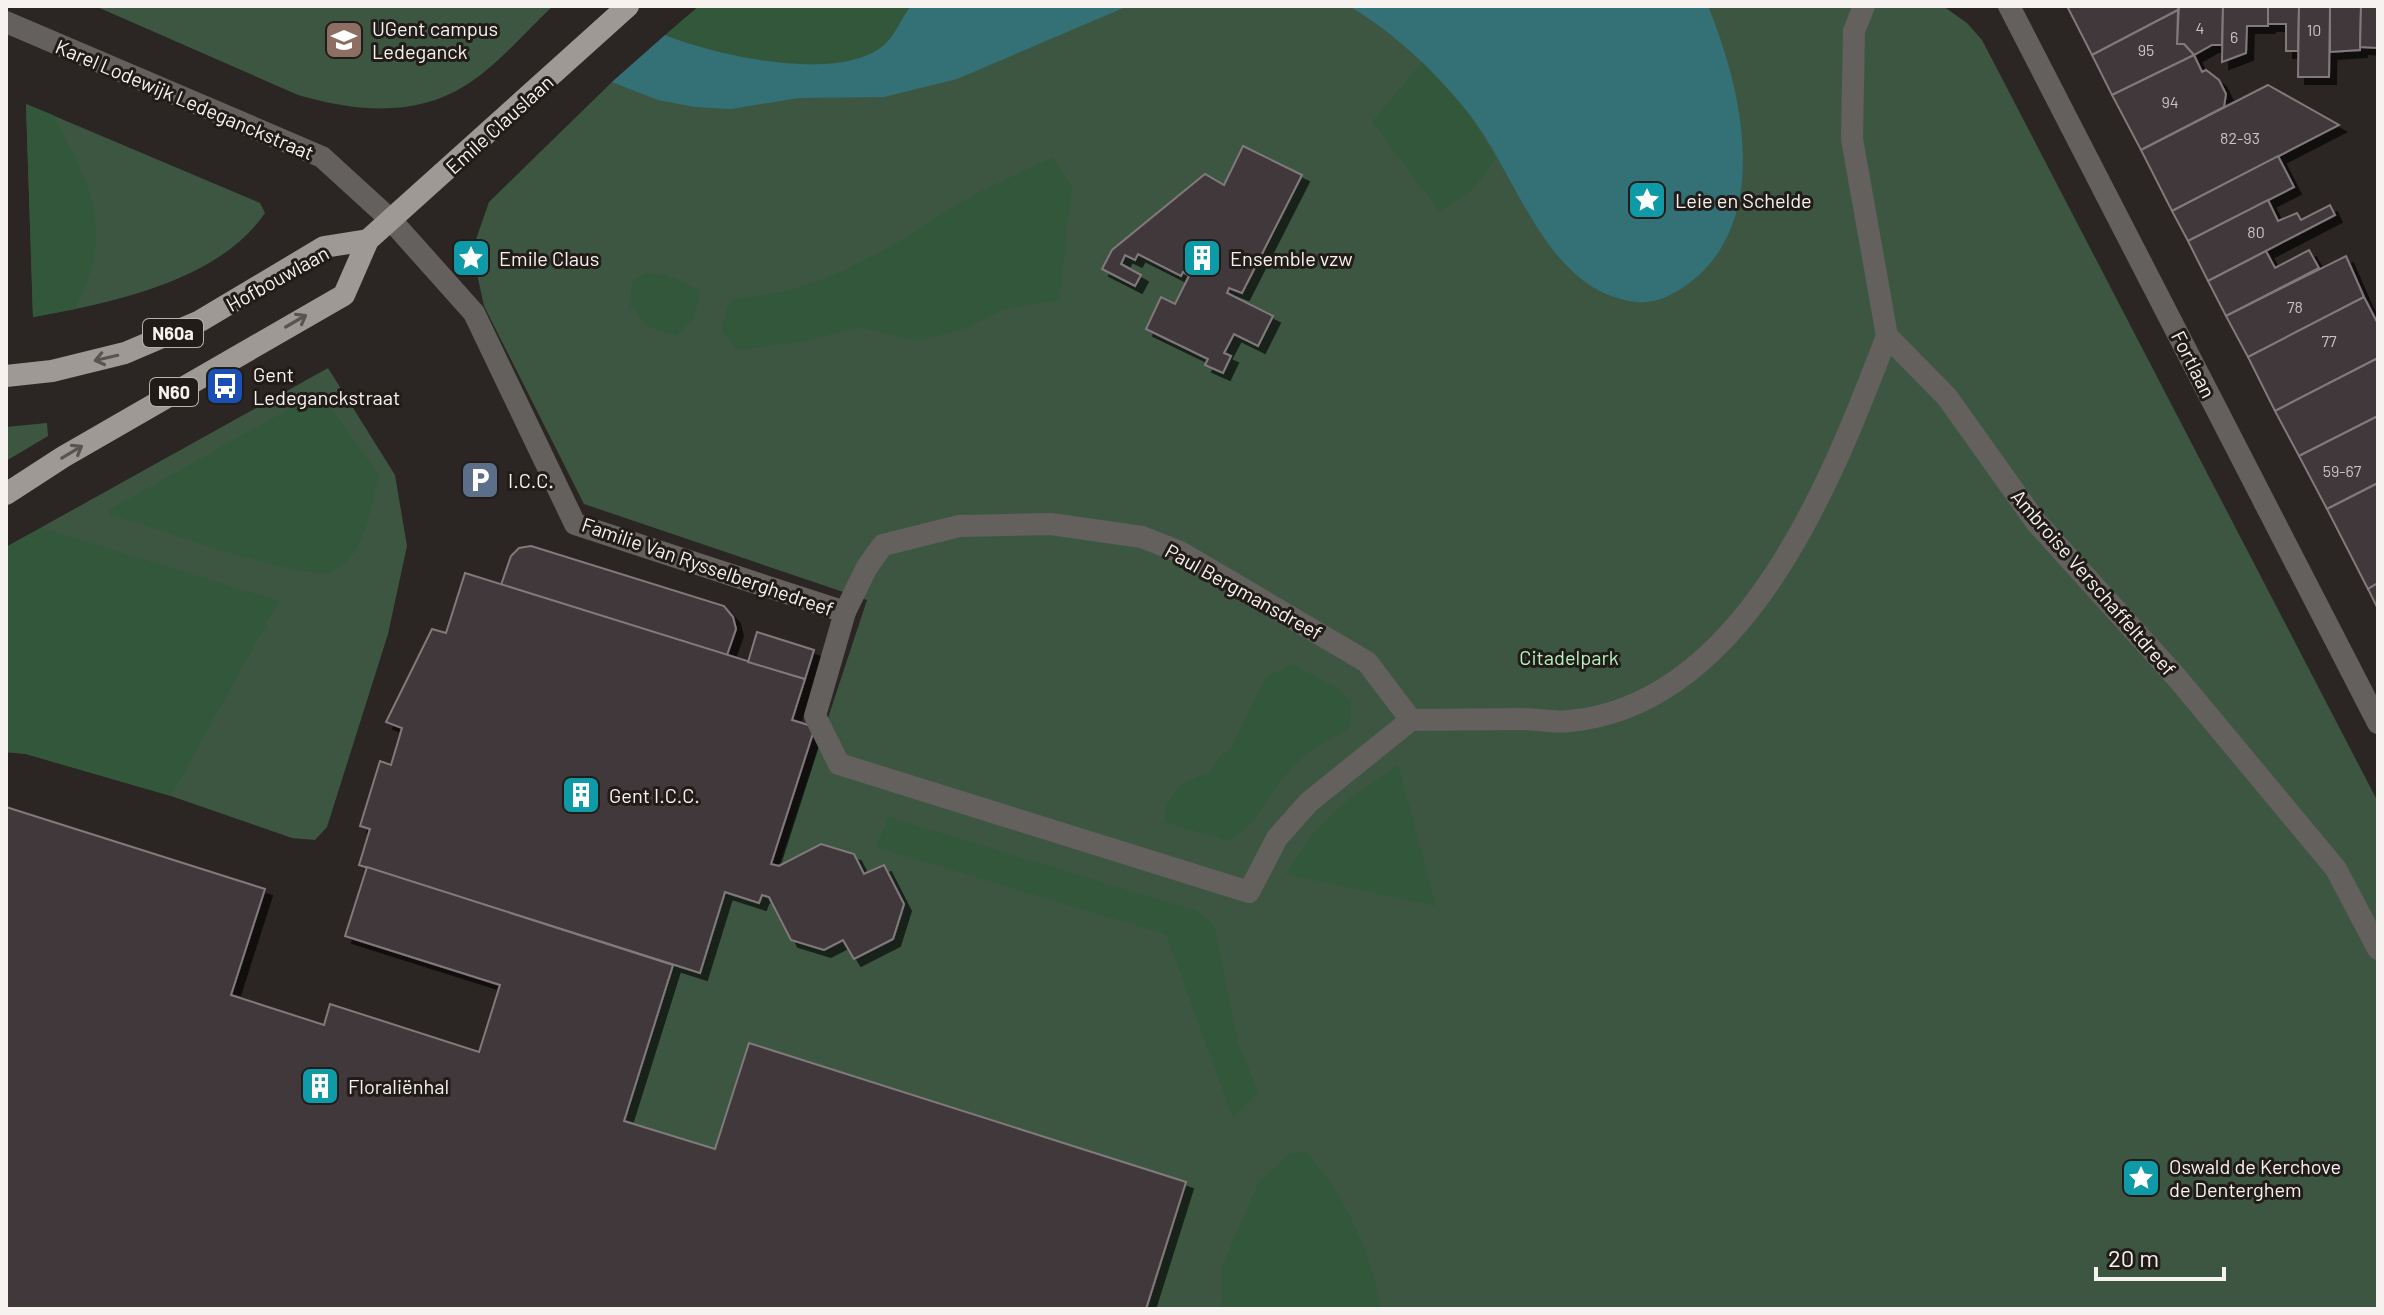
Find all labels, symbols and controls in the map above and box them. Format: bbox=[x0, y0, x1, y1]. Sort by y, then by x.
place label: UGent campus Ledeganck bbox=[372, 16, 498, 63]
house number: 4 bbox=[2196, 18, 2204, 37]
school or university icon: UGent campus Ledeganck bbox=[323, 19, 365, 61]
house number: 10 bbox=[2307, 20, 2321, 39]
house number: 6 bbox=[2230, 27, 2238, 46]
street label: Karel Lodewijk Ledeganckstraat bbox=[52, 34, 318, 164]
house number: 95 bbox=[2138, 40, 2154, 59]
street label: Emile Clauslaan bbox=[440, 70, 558, 178]
house number: 94 bbox=[2161, 92, 2179, 111]
house number: 82-93 bbox=[2220, 128, 2260, 147]
place icon: Leie en Schelde bbox=[1626, 179, 1668, 221]
place label: Leie en Schelde bbox=[1675, 188, 1812, 212]
house number: 80 bbox=[2247, 222, 2265, 241]
place icon: Emile Claus bbox=[450, 237, 492, 279]
building icon: Ensemble vzw bbox=[1181, 237, 1223, 279]
street label: Hofbouwlaan bbox=[221, 240, 333, 316]
place label: Emile Claus bbox=[499, 246, 599, 270]
place label: Ensemble vzw bbox=[1230, 246, 1353, 270]
house number: 78 bbox=[2287, 297, 2303, 316]
one-way arrow bbox=[284, 313, 307, 329]
road number: N60a bbox=[143, 319, 203, 347]
street label: Fortlaan bbox=[2167, 326, 2221, 402]
house number: 77 bbox=[2321, 331, 2337, 350]
one-way arrow bbox=[93, 351, 119, 366]
place label: Gent Ledeganckstraat bbox=[253, 362, 400, 409]
bus stop icon: Gent Ledeganckstraat bbox=[204, 365, 246, 407]
road number: N60 bbox=[150, 378, 198, 406]
one-way arrow bbox=[60, 444, 83, 460]
parking icon: I.C.C. bbox=[459, 459, 501, 501]
house number: 59-67 bbox=[2323, 461, 2362, 480]
place label: I.C.C. bbox=[508, 468, 554, 492]
street label: Ambroise Verschaffeltdreef bbox=[2007, 484, 2181, 680]
street label: Familie Van Rysselberghedreef bbox=[579, 512, 837, 620]
street label: Paul Bergmansdreef bbox=[1161, 538, 1327, 644]
park label: Citadelpark bbox=[1519, 645, 1619, 669]
building icon: Gent I.C.C. bbox=[560, 774, 602, 816]
place label: Gent I.C.C. bbox=[609, 783, 700, 807]
building icon: Floraliënhal bbox=[299, 1065, 341, 1107]
place label: Floraliënhal bbox=[348, 1074, 449, 1098]
place label: Oswald de Kerchove de Denterghem bbox=[2169, 1154, 2341, 1201]
place icon: Oswald de Kerchove de Denterghem bbox=[2120, 1157, 2162, 1199]
scale bar bbox=[2096, 1231, 2224, 1281]
text: 20 m bbox=[2108, 1243, 2159, 1272]

